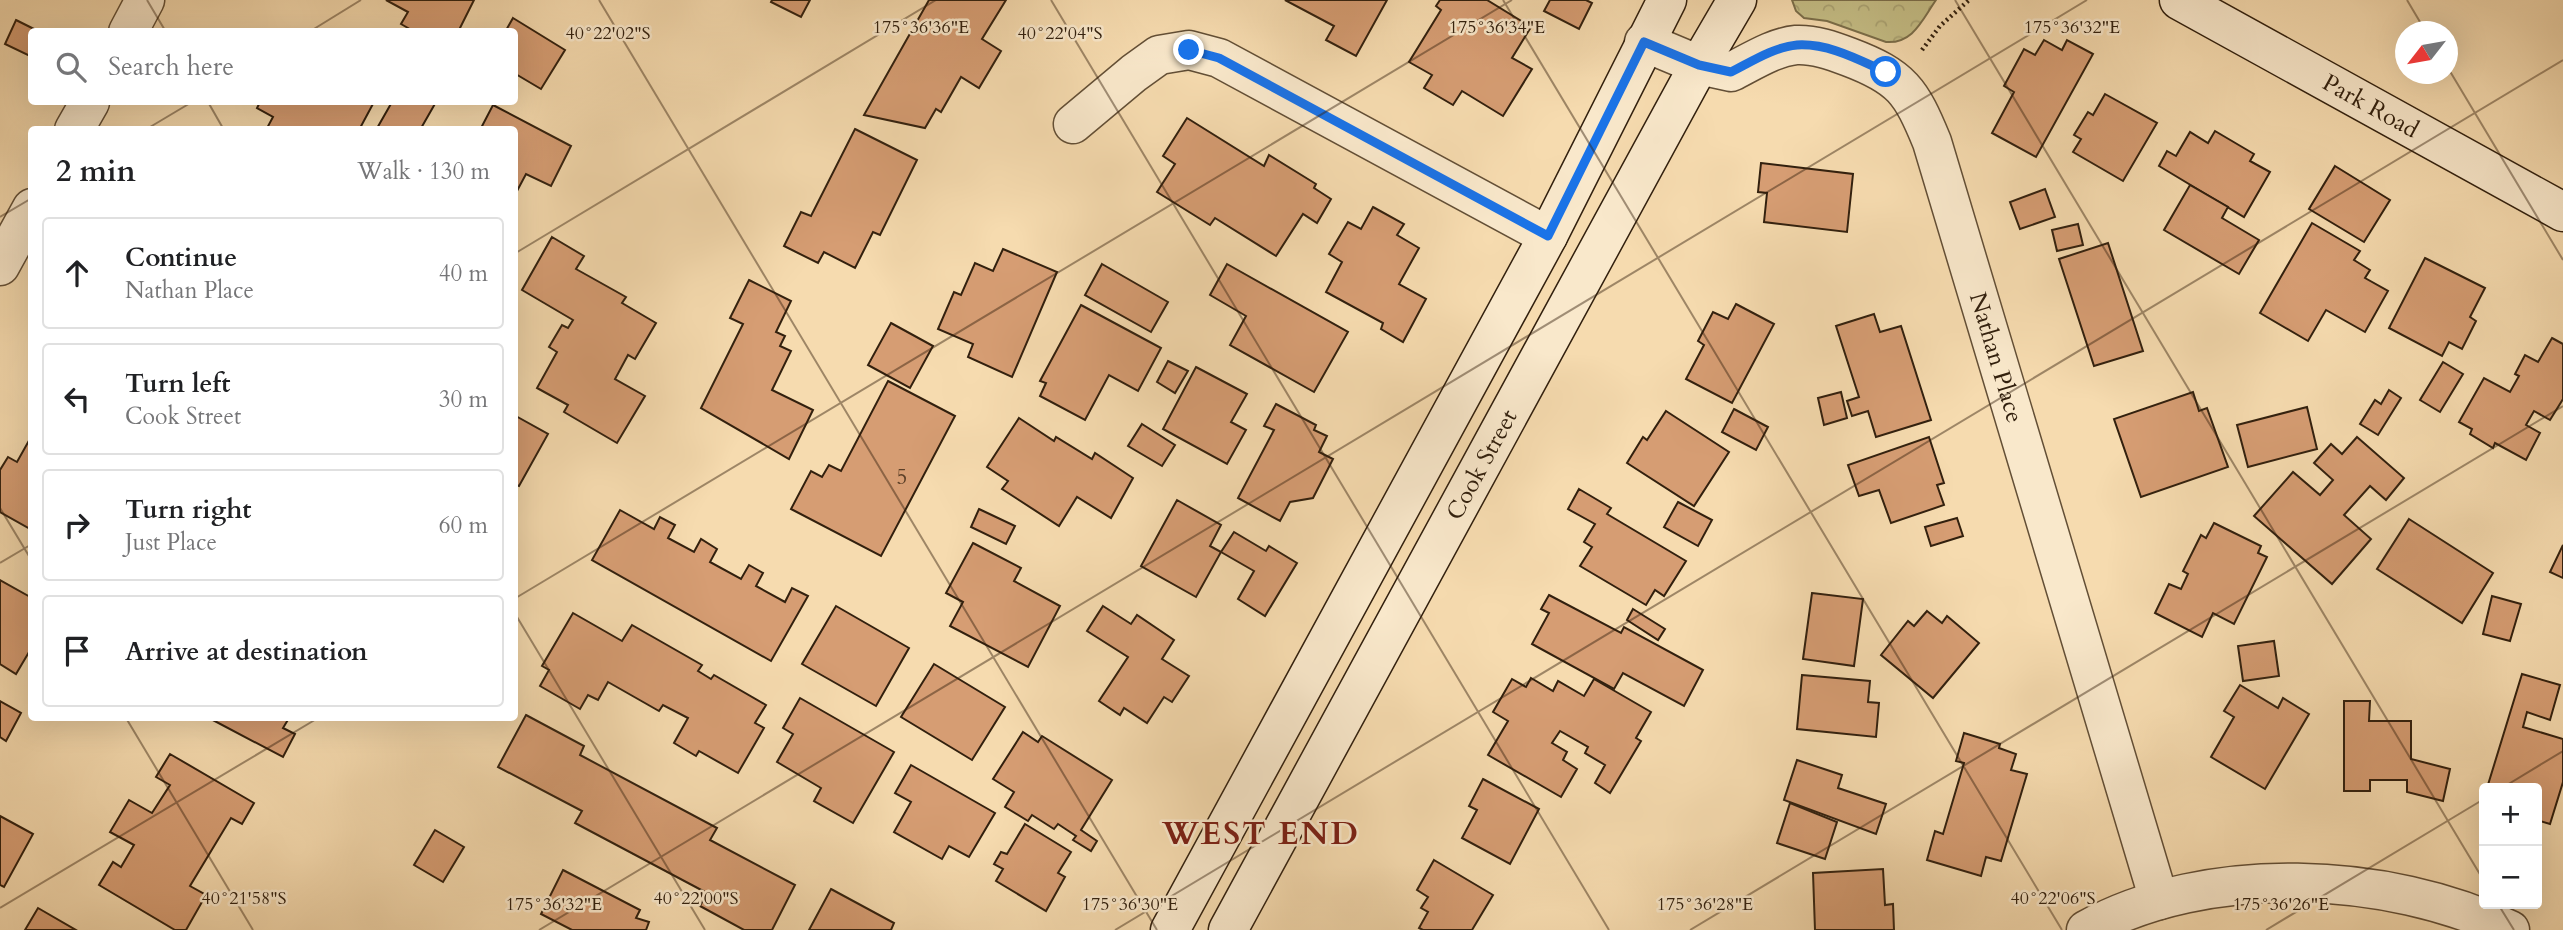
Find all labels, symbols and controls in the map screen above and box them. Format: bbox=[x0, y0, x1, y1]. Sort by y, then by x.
text: 175°36'36"E bbox=[873, 15, 969, 40]
text: 175°36'34"E bbox=[1449, 15, 1545, 40]
text: 175°36'32"E bbox=[2024, 15, 2120, 40]
text: 40°22'02"S bbox=[566, 21, 650, 46]
text: 40°22'04"S bbox=[1018, 21, 1102, 46]
north arrow bbox=[2395, 21, 2458, 84]
search box bbox=[28, 28, 518, 105]
route end bbox=[1173, 34, 1204, 65]
icon: search bbox=[52, 48, 90, 86]
text: Search here bbox=[108, 49, 234, 84]
route start bbox=[1870, 56, 1901, 87]
street label: Park Road bbox=[2316, 66, 2425, 146]
text: 2 min bbox=[56, 151, 136, 192]
text: Walk · 130 m bbox=[357, 156, 490, 187]
text: Continue bbox=[125, 240, 237, 275]
icon: ahead bbox=[58, 254, 96, 292]
text: 40 m bbox=[439, 258, 488, 289]
text: Nathan Place bbox=[125, 275, 254, 306]
street label: Nathan Place bbox=[1961, 288, 2031, 427]
text: Turn left bbox=[125, 366, 230, 401]
icon: left bbox=[58, 380, 96, 418]
text: 30 m bbox=[439, 384, 488, 415]
text: Cook Street bbox=[125, 401, 241, 432]
street label: Cook Street bbox=[1438, 403, 1526, 526]
house number: 5 bbox=[897, 463, 907, 492]
text: Turn right bbox=[125, 492, 252, 527]
icon: right bbox=[58, 506, 96, 544]
text: 60 m bbox=[439, 510, 488, 541]
text: Just Place bbox=[125, 527, 217, 558]
icon: arrive bbox=[58, 632, 96, 670]
text: Arrive at destination bbox=[125, 634, 368, 669]
map controls bbox=[2479, 783, 2542, 909]
button: + bbox=[2479, 783, 2542, 846]
district label: WEST END bbox=[1161, 812, 1360, 856]
button: − bbox=[2479, 846, 2542, 909]
text: 40°21'58"S bbox=[202, 886, 286, 911]
text: 40°22'00"S bbox=[654, 886, 738, 911]
text: 40°22'06"S bbox=[2011, 886, 2095, 911]
text: 175°36'32"E bbox=[506, 892, 602, 917]
text: 175°36'30"E bbox=[1082, 892, 1178, 917]
text: 175°36'28"E bbox=[1657, 892, 1753, 917]
text: 175°36'26"E bbox=[2233, 892, 2329, 917]

